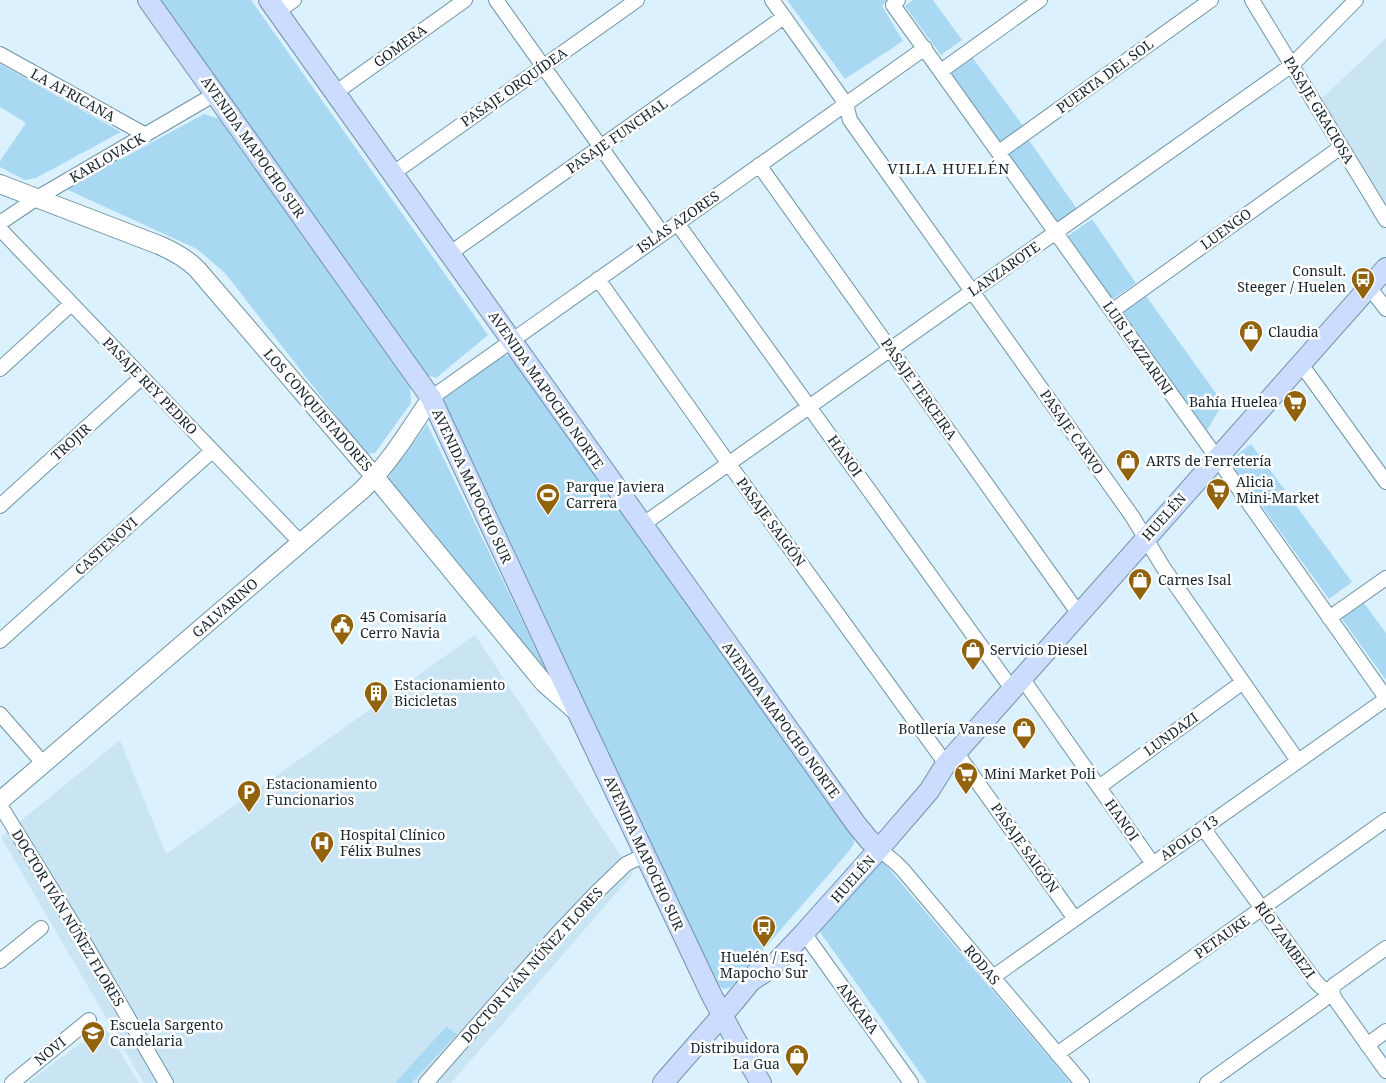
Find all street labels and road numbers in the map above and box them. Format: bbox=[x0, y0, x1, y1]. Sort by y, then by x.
street label: GOMERA bbox=[369, 20, 430, 71]
street label: PUERTA DEL SOL bbox=[1052, 34, 1157, 117]
street label: PASAJE ORQUÍDEA bbox=[457, 43, 571, 130]
street label: PASAJE GRACIOSA bbox=[1280, 52, 1359, 167]
street label: LA AFRICANA bbox=[28, 64, 119, 126]
street label: AVENIDA MAPOCHO SUR bbox=[197, 72, 310, 222]
street label: PASAJE FUNCHAL bbox=[562, 93, 671, 178]
street label: KARLOVACK bbox=[66, 128, 148, 187]
street label: ISLAS AZORES bbox=[633, 186, 723, 257]
street label: LUENGO bbox=[1196, 204, 1255, 253]
street label: LANZAROTE bbox=[964, 237, 1044, 300]
street label: LUIS LAZZARINI bbox=[1099, 297, 1178, 398]
street label: AVENIDA MAPOCHO NORTE bbox=[484, 307, 609, 473]
street label: PASAJE REY PEDRO bbox=[99, 333, 202, 439]
street label: PASAJE TERCEIRA bbox=[877, 334, 962, 443]
street label: LOS CONQUISTADORES bbox=[260, 344, 377, 475]
street label: PASAJE CARVO bbox=[1036, 386, 1109, 478]
street label: AVENIDA MAPOCHO SUR bbox=[428, 405, 517, 567]
street label: TROJIR bbox=[47, 418, 95, 464]
street label: HANOI bbox=[824, 431, 867, 480]
street label: PASAJE SAIGÓN bbox=[733, 473, 810, 570]
street label: HUELÉN bbox=[1137, 489, 1190, 545]
street label: CASTENOVI bbox=[70, 512, 141, 579]
street label: GALVARINO bbox=[188, 574, 262, 642]
street label: AVENIDA MAPOCHO NORTE bbox=[718, 638, 845, 802]
street label: LUNDAZI bbox=[1140, 708, 1202, 760]
street label: AVENIDA MAPOCHO SUR bbox=[600, 772, 689, 934]
street label: HANOI bbox=[1101, 795, 1144, 844]
street label: PASAJE SAIGÓN bbox=[987, 799, 1064, 897]
street label: APOLO 13 bbox=[1156, 810, 1222, 865]
street label: DOCTOR IVÁN NÚÑEZ FLORES bbox=[8, 826, 129, 1010]
street label: HUELÉN bbox=[826, 851, 879, 907]
street label: DOCTOR IVÁN NÚÑEZ FLORES bbox=[457, 883, 607, 1047]
street label: RÍO ZAMBEZI bbox=[1251, 897, 1320, 982]
street label: PETAUKE bbox=[1190, 911, 1253, 962]
street label: RODAS bbox=[960, 941, 1005, 989]
street label: ANKARA bbox=[833, 978, 884, 1037]
street label: NOVI bbox=[30, 1032, 69, 1069]

